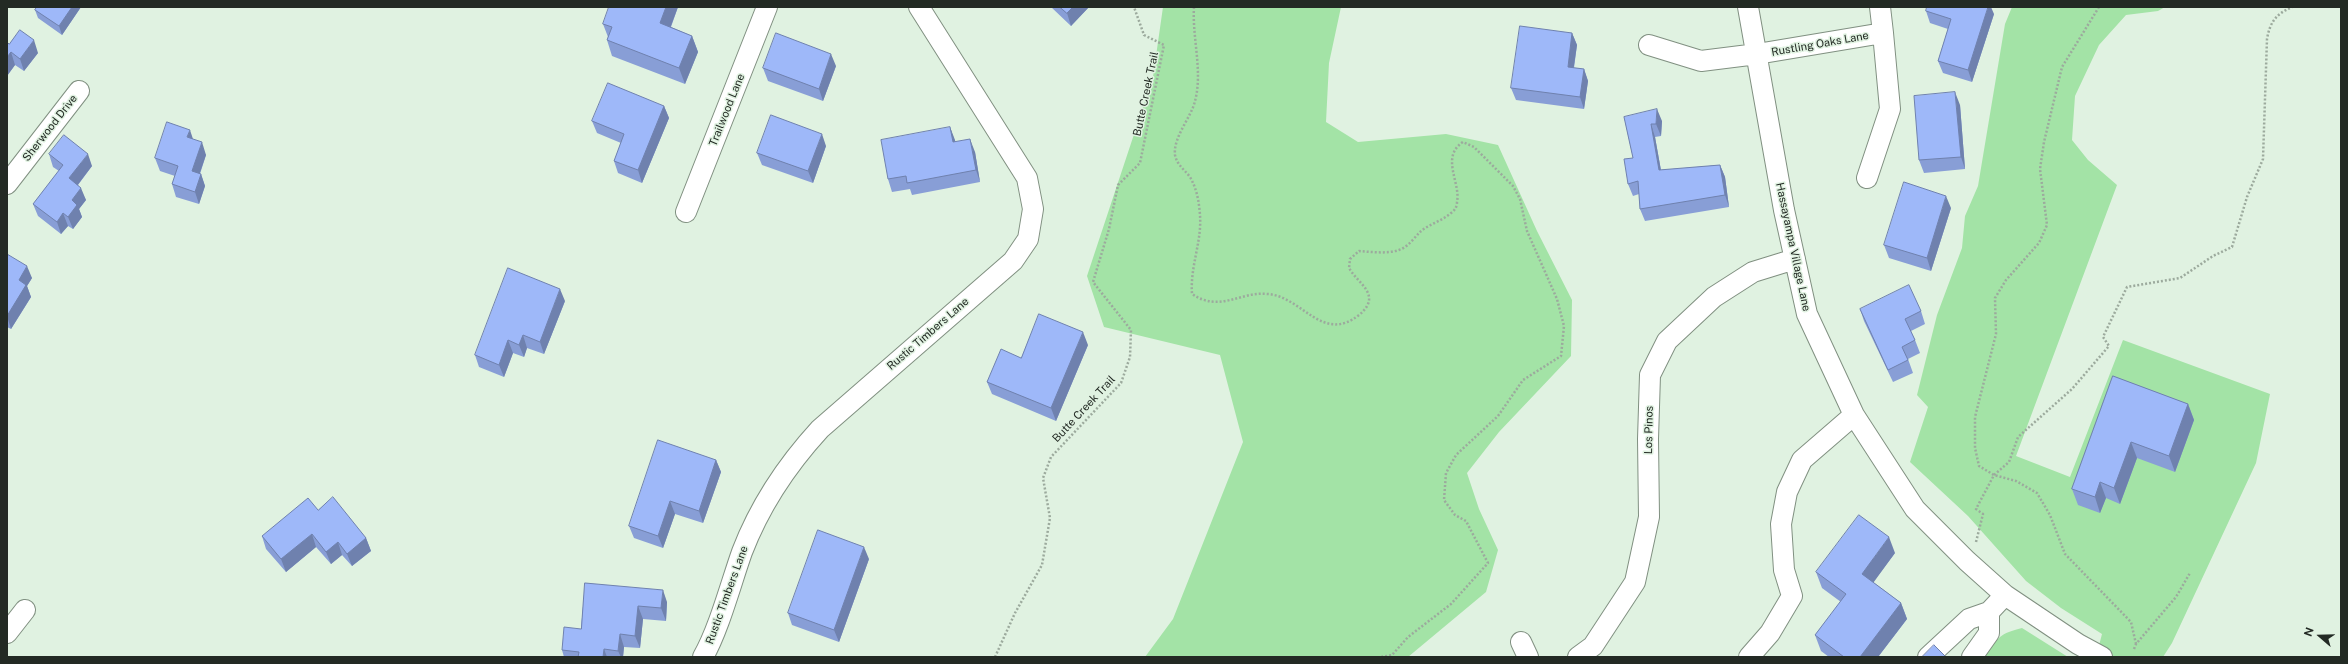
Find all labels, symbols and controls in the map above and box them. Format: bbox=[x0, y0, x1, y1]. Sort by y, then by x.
street label: Rustling Oaks Lane bbox=[1770, 29, 1870, 59]
street label: Butte Creek Trail bbox=[1131, 51, 1161, 137]
street label: Trailwood Lane bbox=[706, 72, 748, 148]
street label: Sherwood Drive bbox=[20, 92, 80, 164]
street label: Hassayampa Village Lane bbox=[1773, 181, 1813, 313]
street label: Rustic Timbers Lane bbox=[885, 295, 971, 373]
street label: Butte Creek Trail bbox=[1050, 373, 1118, 445]
street label: Los Pinos bbox=[1642, 406, 1656, 454]
street label: Rustic Timbers Lane bbox=[703, 544, 751, 646]
north arrow bbox=[2300, 616, 2340, 656]
text: N bbox=[2302, 626, 2316, 638]

